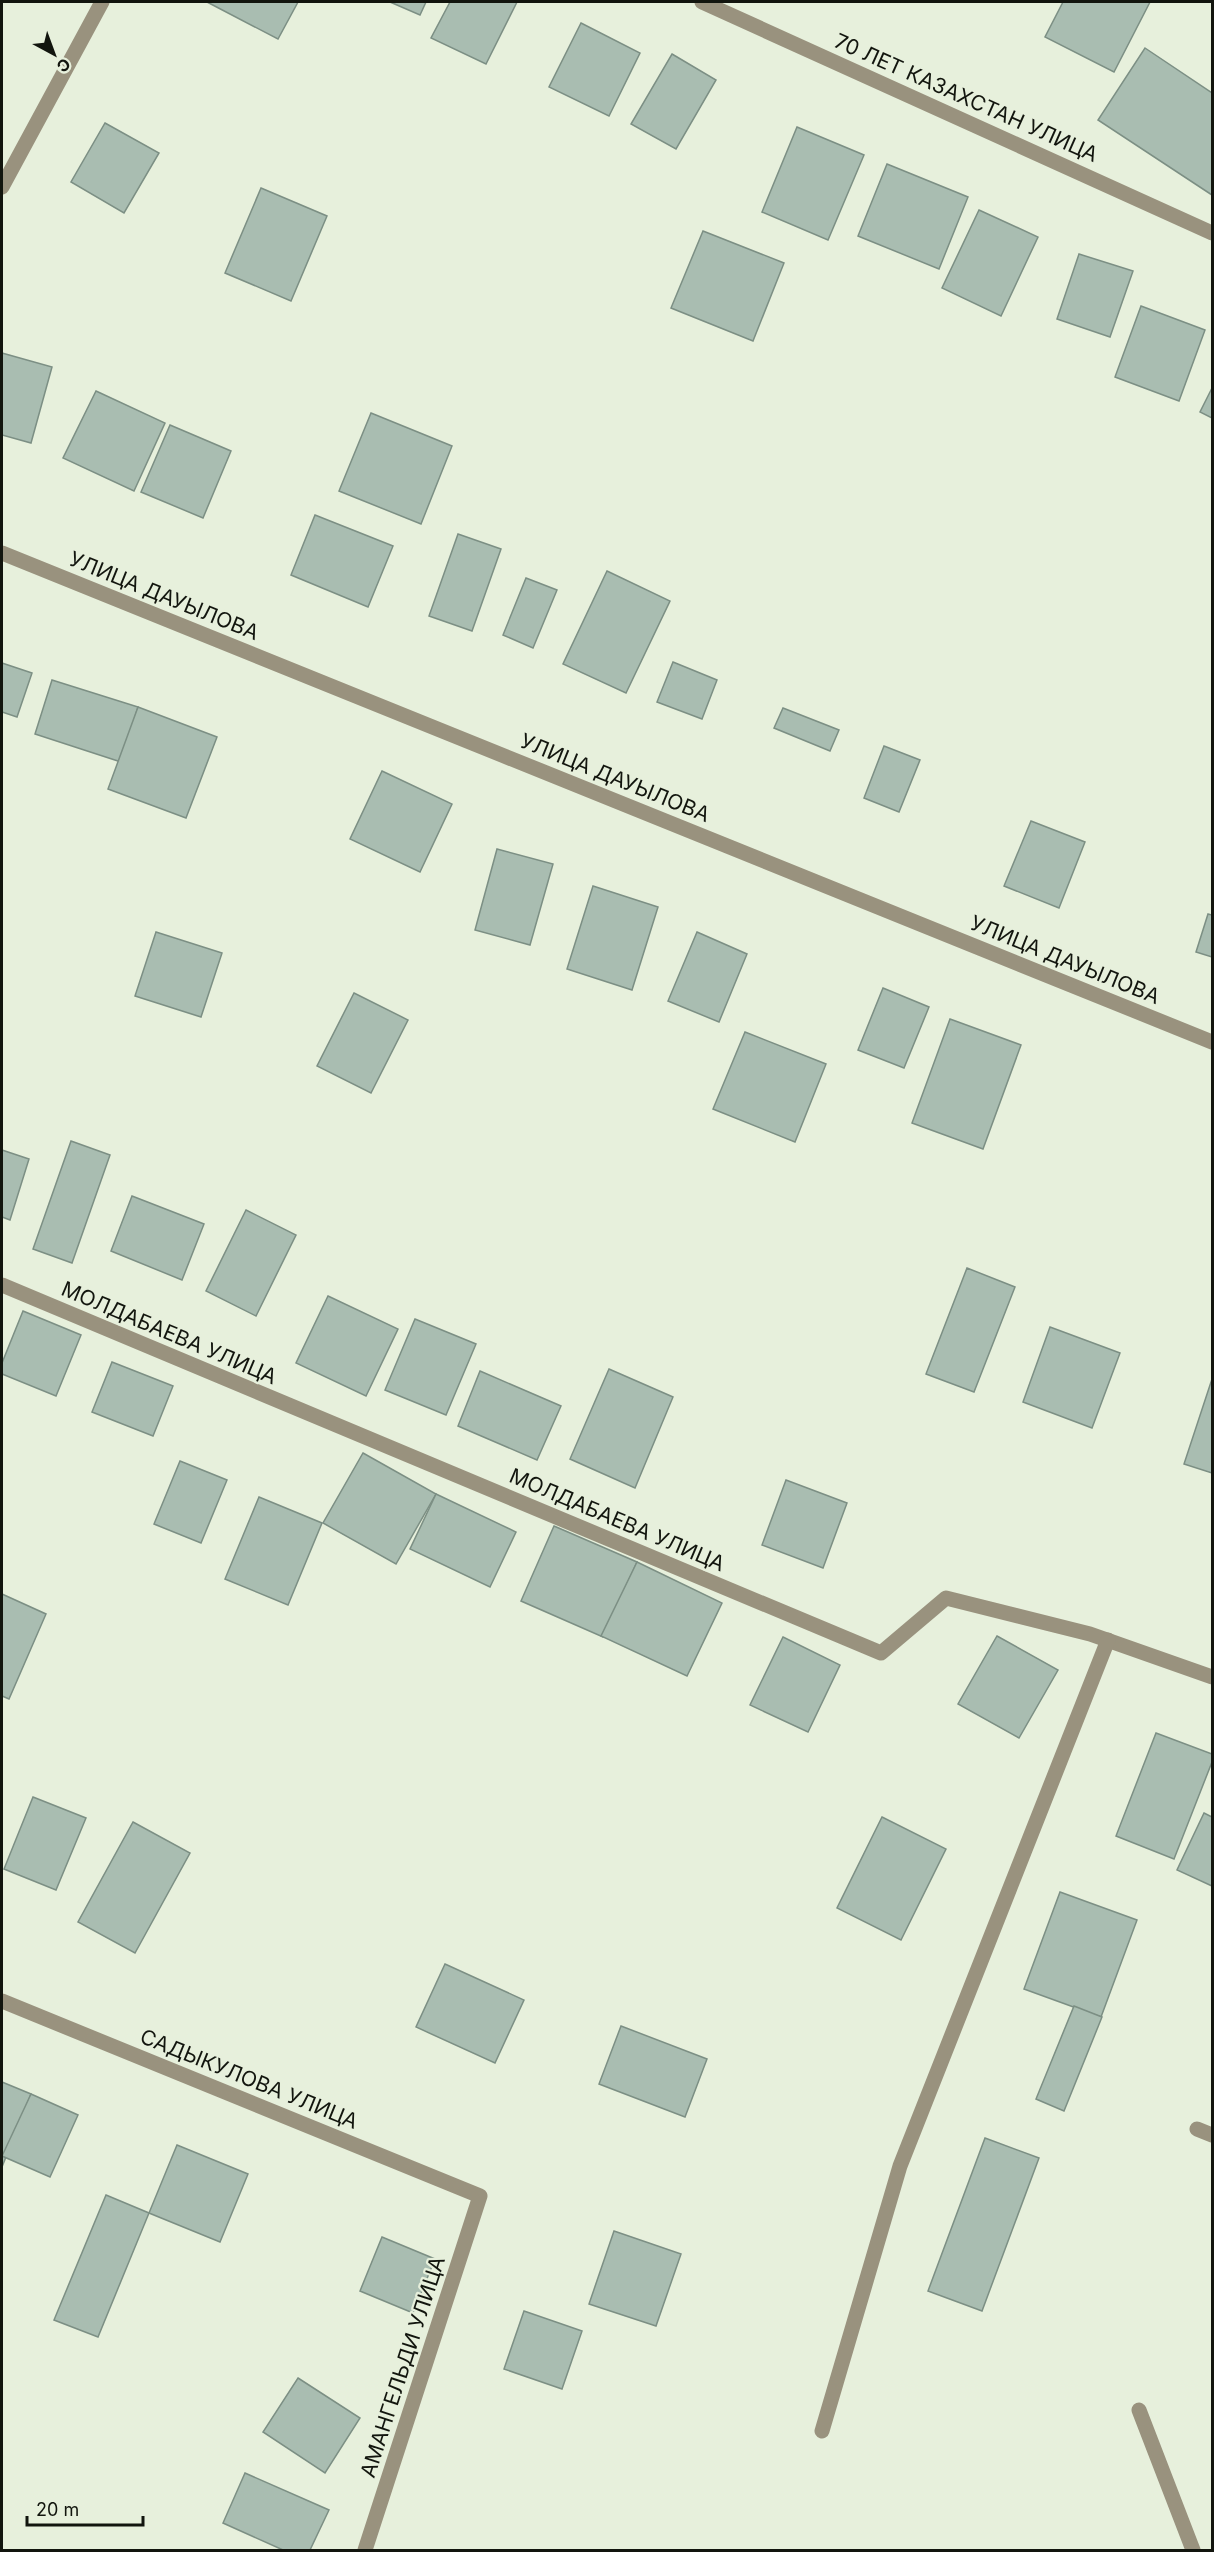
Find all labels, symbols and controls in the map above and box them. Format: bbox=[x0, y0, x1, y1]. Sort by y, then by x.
north arrow bbox=[24, 24, 84, 84]
street label: 70 ЛЕТ КАЗАХСТАН УЛИЦА bbox=[831, 28, 1102, 167]
text: С bbox=[53, 54, 75, 77]
street label: УЛИЦА ДАУЫЛОВА bbox=[66, 546, 263, 645]
street label: УЛИЦА ДАУЫЛОВА bbox=[517, 728, 714, 827]
street label: УЛИЦА ДАУЫЛОВА bbox=[967, 910, 1164, 1009]
street label: МОЛДАБАЕВА УЛИЦА bbox=[58, 1276, 281, 1389]
street label: МОЛДАБАЕВА УЛИЦА bbox=[506, 1463, 729, 1576]
street label: САДЫКУЛОВА УЛИЦА bbox=[137, 2023, 362, 2134]
street label: АМАНГЕЛЬДИ УЛИЦА bbox=[355, 2253, 450, 2481]
scale bar bbox=[27, 2489, 142, 2527]
text: 20 m bbox=[36, 2499, 79, 2520]

